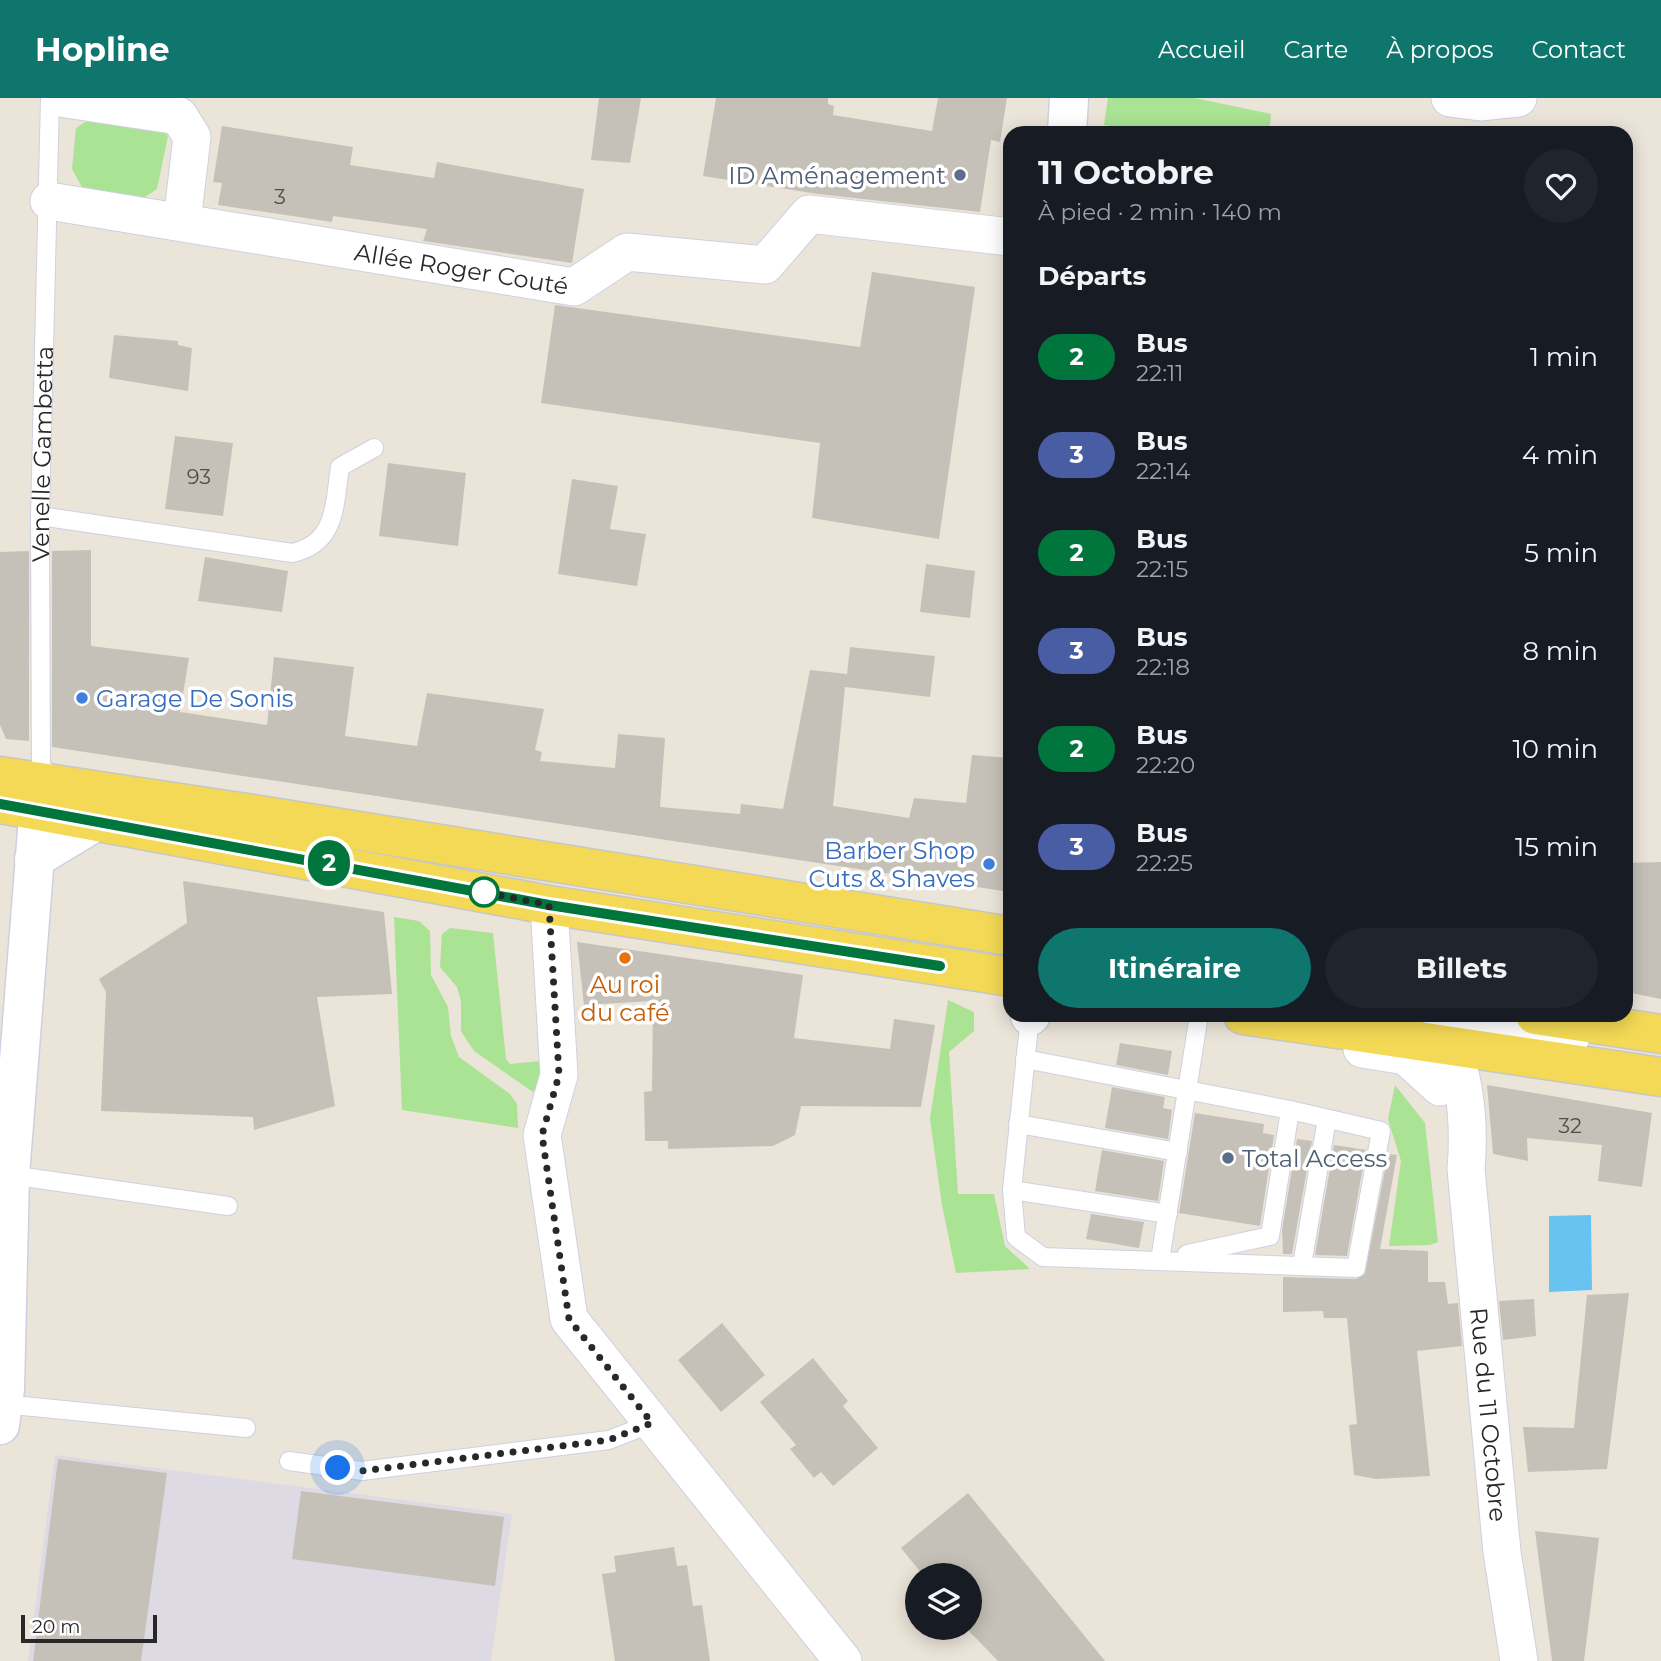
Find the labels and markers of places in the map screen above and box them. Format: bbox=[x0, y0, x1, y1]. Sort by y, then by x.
place label: ID Aménagement bbox=[728, 161, 946, 190]
marker: ID Aménagement bbox=[952, 167, 968, 183]
place label: Garage De Sonis bbox=[96, 684, 294, 713]
marker: Garage De Sonis bbox=[74, 690, 90, 706]
place label: Barber Shop Cuts & Shaves bbox=[808, 836, 975, 893]
marker: Barber Shop Cuts & Shaves bbox=[981, 856, 997, 872]
unlabelled marker bbox=[469, 877, 499, 907]
marker: Au roi du café bbox=[617, 950, 633, 966]
place label: Au roi du café bbox=[581, 970, 669, 1027]
place label: Total Access bbox=[1242, 1144, 1387, 1173]
marker: Total Access bbox=[1220, 1150, 1236, 1166]

